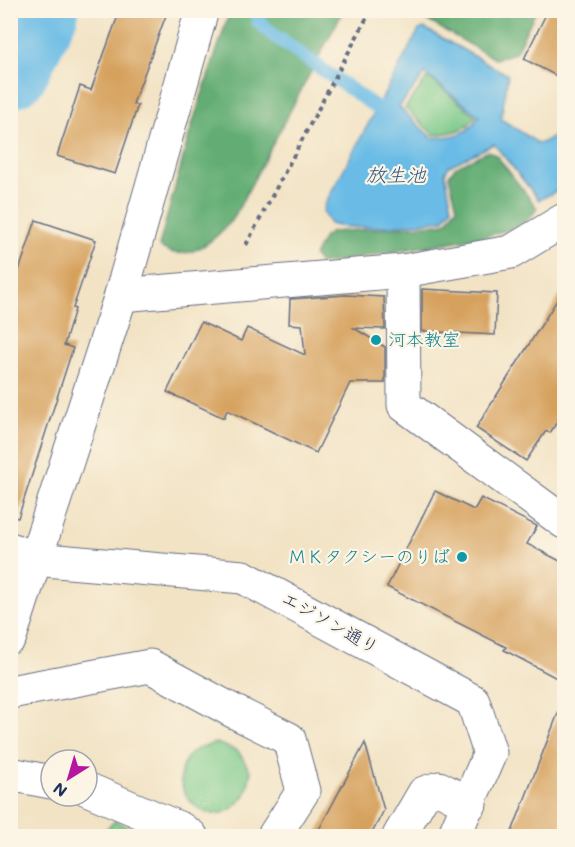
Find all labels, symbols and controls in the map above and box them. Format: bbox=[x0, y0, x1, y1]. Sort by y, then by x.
water label: 放生池 bbox=[366, 161, 427, 187]
place label: 河本教室 bbox=[388, 327, 460, 351]
marker: 河本教室 bbox=[369, 333, 383, 347]
place label: ＭＫタクシーのりば bbox=[288, 544, 450, 568]
marker: ＭＫタクシーのりば bbox=[455, 550, 469, 564]
street label: エジソン通り bbox=[277, 585, 384, 659]
north arrow bbox=[39, 748, 99, 808]
text: N bbox=[48, 778, 71, 802]

